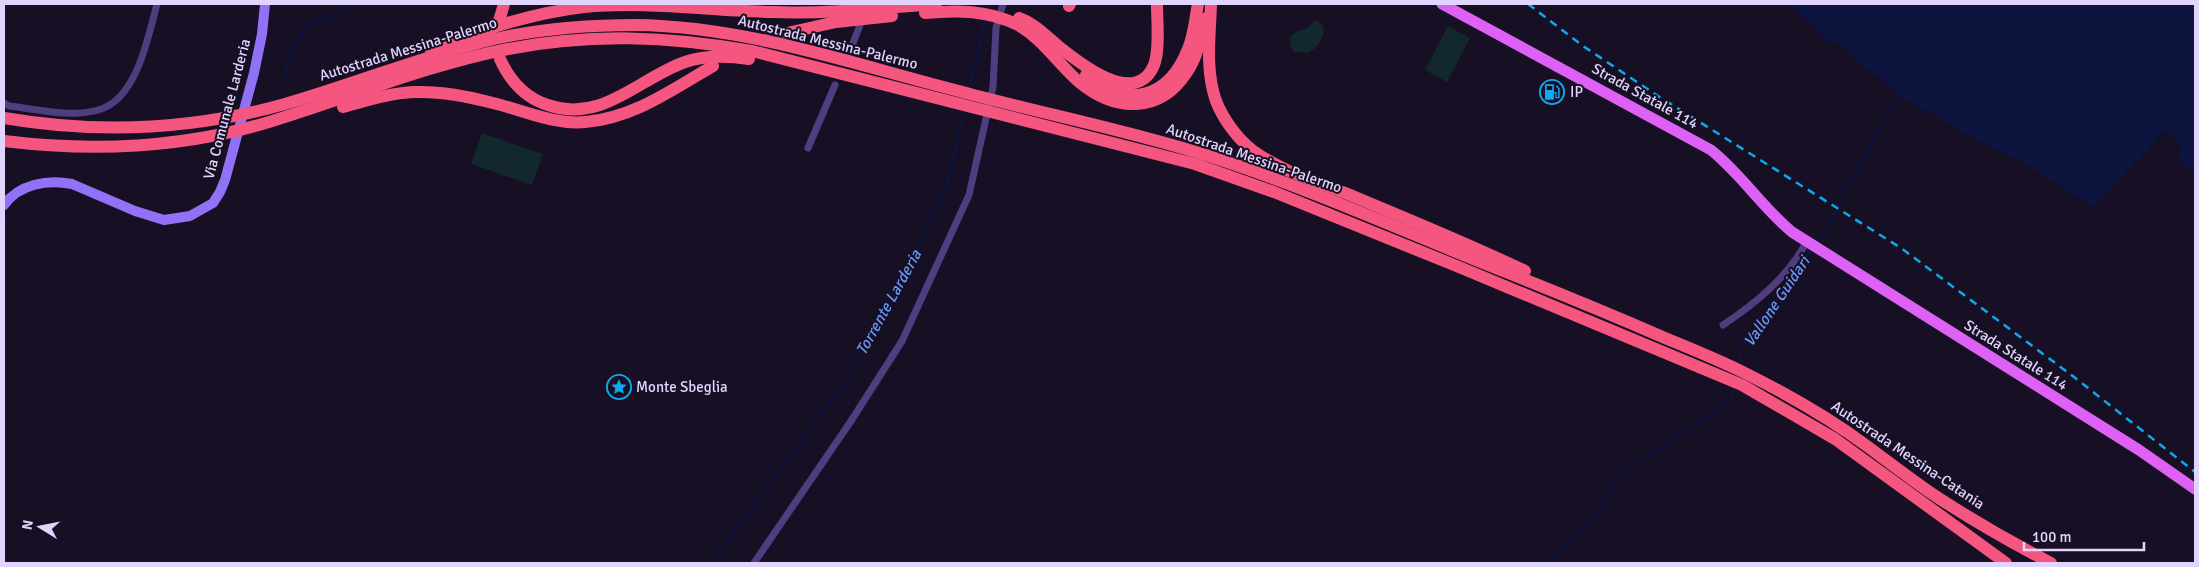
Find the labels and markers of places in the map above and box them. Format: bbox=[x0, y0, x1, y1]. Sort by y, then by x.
fuel station icon: IP bbox=[1539, 79, 1565, 105]
place label: IP bbox=[1570, 83, 1583, 101]
place icon: Monte Sbeglia bbox=[606, 374, 632, 400]
place label: Monte Sbeglia bbox=[636, 378, 728, 396]

